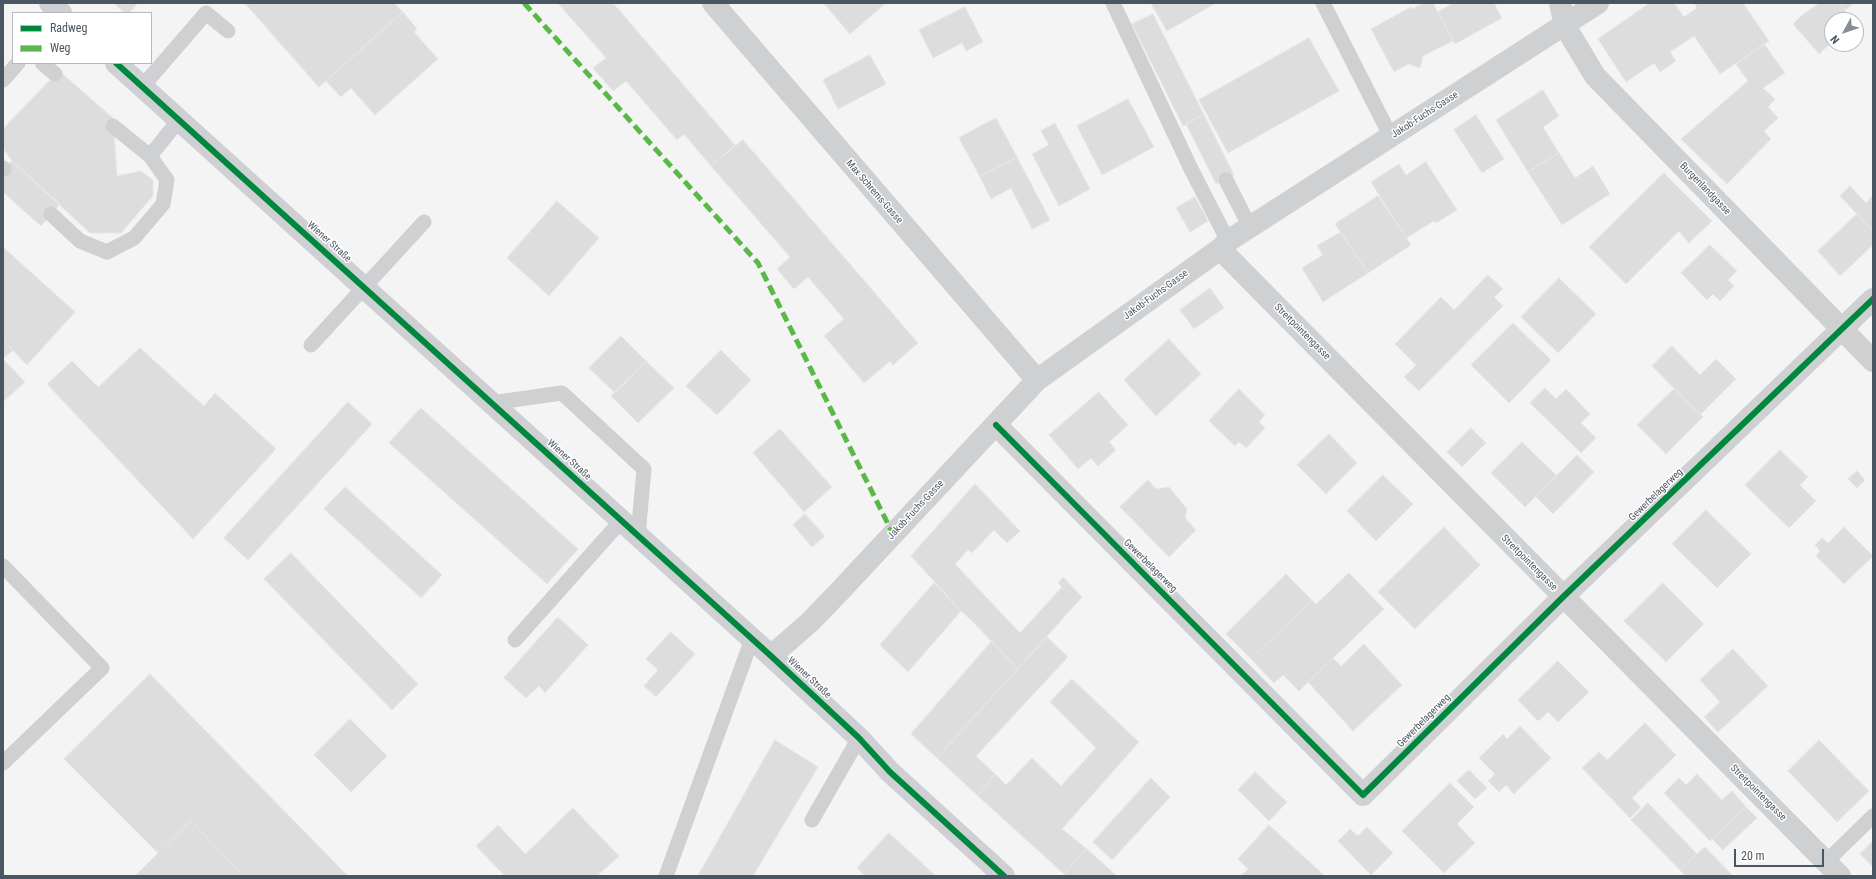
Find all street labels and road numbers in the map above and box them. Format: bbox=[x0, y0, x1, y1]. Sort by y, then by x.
street label: Jakob-Fuchs-Gasse bbox=[1389, 89, 1461, 141]
street label: Max Schrems-Gasse bbox=[843, 158, 905, 226]
street label: Burgenlandgasse bbox=[1677, 160, 1733, 218]
street label: Wiener Straße bbox=[304, 219, 354, 265]
street label: Jakob-Fuchs-Gasse bbox=[1121, 267, 1191, 323]
street label: Streitpointengasse bbox=[1272, 302, 1332, 362]
street label: Wiener Straße bbox=[544, 437, 594, 483]
street label: Gewerbelagerweg bbox=[1627, 466, 1685, 524]
street label: Jakob-Fuchs-Gasse bbox=[885, 478, 947, 542]
street label: Streitpointengasse bbox=[1499, 533, 1559, 593]
street label: Gewerbelagerweg bbox=[1121, 537, 1179, 595]
street label: Wiener Straße bbox=[785, 655, 833, 701]
street label: Gewerbelagerweg bbox=[1395, 692, 1453, 750]
street label: Streitpointengasse bbox=[1728, 763, 1788, 823]

